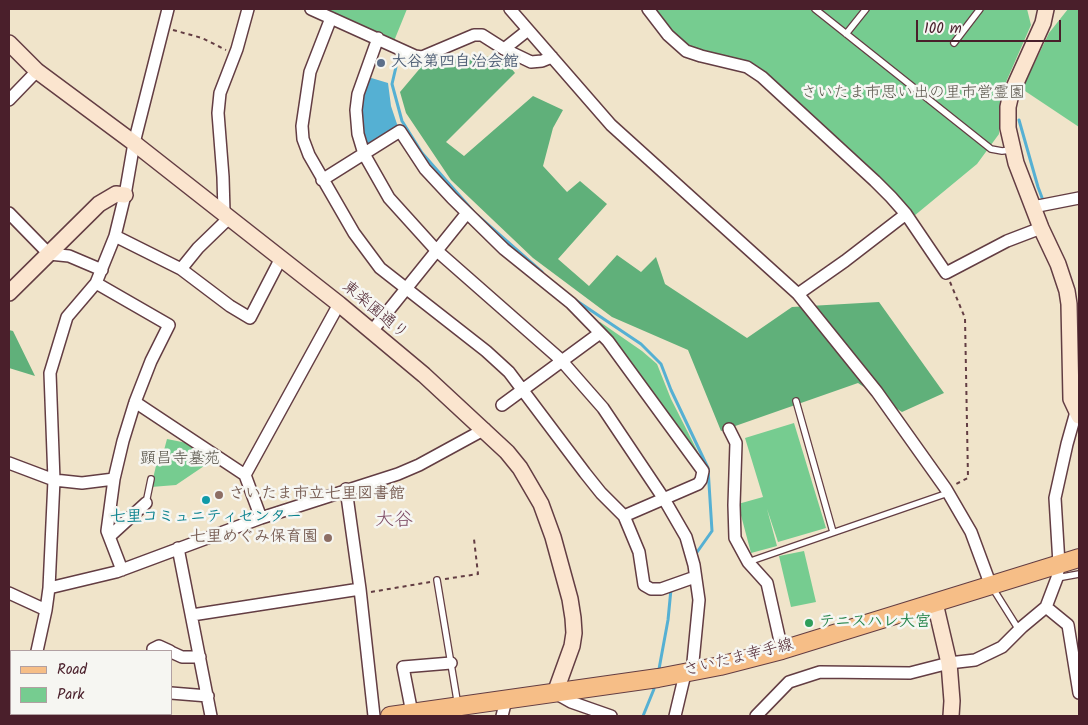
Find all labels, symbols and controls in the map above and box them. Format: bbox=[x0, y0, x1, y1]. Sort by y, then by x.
scale bar bbox=[918, 10, 1063, 42]
text: 100 m bbox=[924, 17, 962, 41]
place label: 大谷第四自治会館 bbox=[391, 53, 519, 73]
marker: 大谷第四自治会館 bbox=[375, 57, 387, 69]
park label: さいたま市思い出の里市営霊園 bbox=[801, 84, 1025, 104]
street label: 東楽園通り bbox=[337, 278, 411, 344]
park label: 顕昌寺墓苑 bbox=[140, 450, 220, 470]
place label: さいたま市立七里図書館 bbox=[229, 485, 405, 505]
marker: さいたま市立七里図書館 bbox=[213, 489, 225, 501]
marker: 七里コミュニティセンター bbox=[200, 494, 212, 506]
place label: 七里コミュニティセンター bbox=[110, 508, 302, 528]
district label: 大谷 bbox=[375, 511, 413, 533]
place label: 七里めぐみ保育園 bbox=[190, 528, 318, 548]
marker: 七里めぐみ保育園 bbox=[322, 532, 334, 544]
place label: テニスハレ大宮 bbox=[819, 613, 931, 633]
marker: テニスハレ大宮 bbox=[803, 617, 815, 629]
street label: さいたま幸手線 bbox=[682, 636, 796, 682]
legend bbox=[10, 650, 172, 715]
text: Road bbox=[57, 658, 87, 682]
text: Park bbox=[57, 683, 84, 707]

